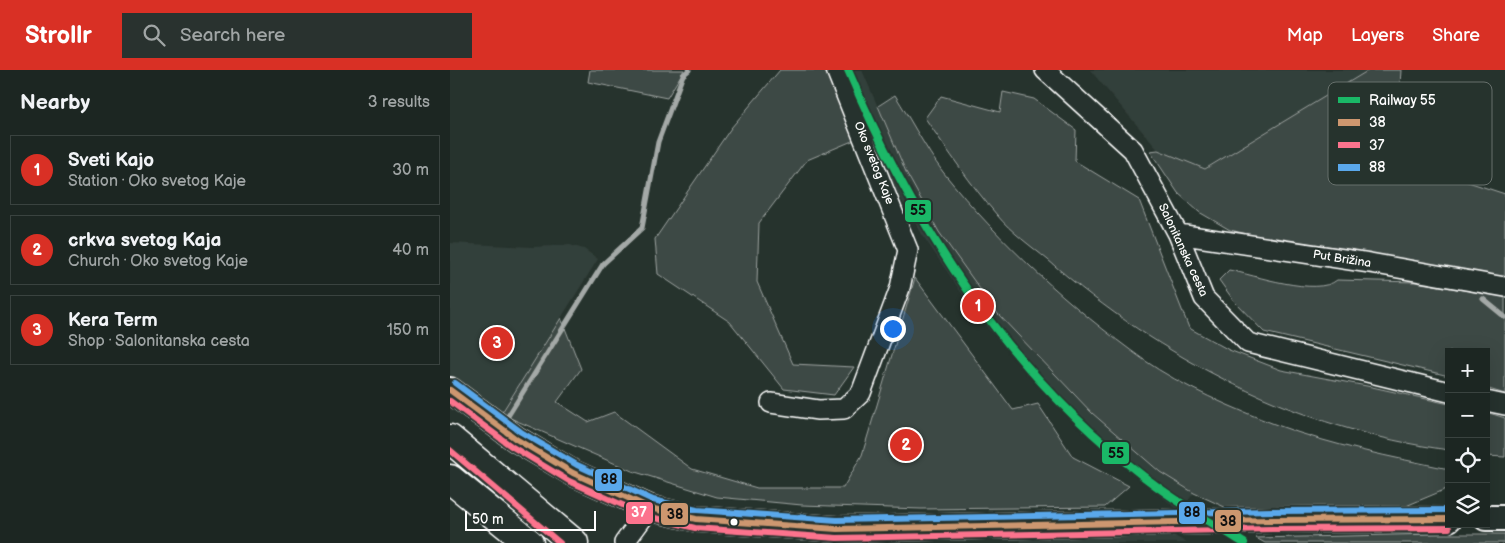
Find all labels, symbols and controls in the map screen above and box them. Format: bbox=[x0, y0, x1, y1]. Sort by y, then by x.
search box bbox=[122, 13, 472, 58]
text: Strollr bbox=[25, 21, 92, 50]
icon: search bbox=[140, 21, 168, 49]
text: Search here bbox=[180, 24, 285, 47]
text: Map bbox=[1287, 25, 1323, 46]
text: Layers bbox=[1351, 25, 1404, 46]
text: Share bbox=[1432, 25, 1480, 46]
legend bbox=[1328, 82, 1492, 185]
text: Nearby bbox=[20, 90, 90, 115]
text: Railway 55 bbox=[1369, 92, 1436, 109]
text: 3 results bbox=[368, 93, 430, 112]
text: 38 bbox=[1369, 114, 1386, 131]
street label: Oko svetog Kaje bbox=[851, 119, 897, 207]
text: 37 bbox=[1369, 137, 1385, 154]
text: Sveti Kajo bbox=[68, 149, 154, 172]
text: 88 bbox=[1369, 159, 1385, 176]
text: 1 bbox=[34, 161, 40, 180]
text: 30 m bbox=[392, 161, 429, 180]
text: Station · Oko svetog Kaje bbox=[68, 172, 246, 191]
line badge: 55 bbox=[904, 199, 932, 223]
street label: Salonitanska cesta bbox=[1155, 201, 1211, 299]
text: 55 bbox=[910, 202, 926, 219]
text: crkva svetog Kaja bbox=[68, 229, 221, 252]
text: 2 bbox=[32, 241, 42, 260]
text: 40 m bbox=[392, 241, 429, 260]
street label: Put Brižina bbox=[1312, 247, 1372, 271]
text: Church · Oko svetog Kaje bbox=[68, 252, 248, 271]
pin: 1 bbox=[962, 287, 994, 325]
text: Kera Term bbox=[68, 309, 158, 332]
your location bbox=[880, 316, 906, 342]
text: 3 bbox=[32, 321, 42, 340]
text: 150 m bbox=[387, 321, 429, 340]
pin: 3 bbox=[481, 324, 513, 362]
text: Shop · Salonitanska cesta bbox=[68, 332, 250, 351]
map controls bbox=[1445, 348, 1490, 528]
button: + bbox=[1445, 348, 1490, 393]
button: − bbox=[1445, 393, 1490, 438]
pin: 2 bbox=[890, 426, 922, 464]
button: locate bbox=[1445, 438, 1490, 483]
line badge: 55 bbox=[1101, 441, 1130, 465]
text: 55 bbox=[1108, 445, 1124, 462]
line badge: 88 bbox=[594, 468, 623, 492]
text: 88 bbox=[601, 471, 617, 488]
button: layers bbox=[1445, 483, 1490, 528]
line badge: 37 bbox=[625, 501, 654, 525]
line badge: 88 bbox=[1178, 501, 1206, 525]
line badge: 38 bbox=[660, 502, 689, 526]
text: 37 bbox=[631, 504, 647, 521]
text: 88 bbox=[1184, 504, 1200, 521]
text: 38 bbox=[667, 506, 683, 523]
scale bar bbox=[465, 508, 596, 531]
line badge: 38 bbox=[1214, 509, 1242, 533]
text: 50 m bbox=[472, 511, 504, 528]
text: 38 bbox=[1220, 513, 1236, 530]
unlabelled marker bbox=[729, 517, 739, 527]

